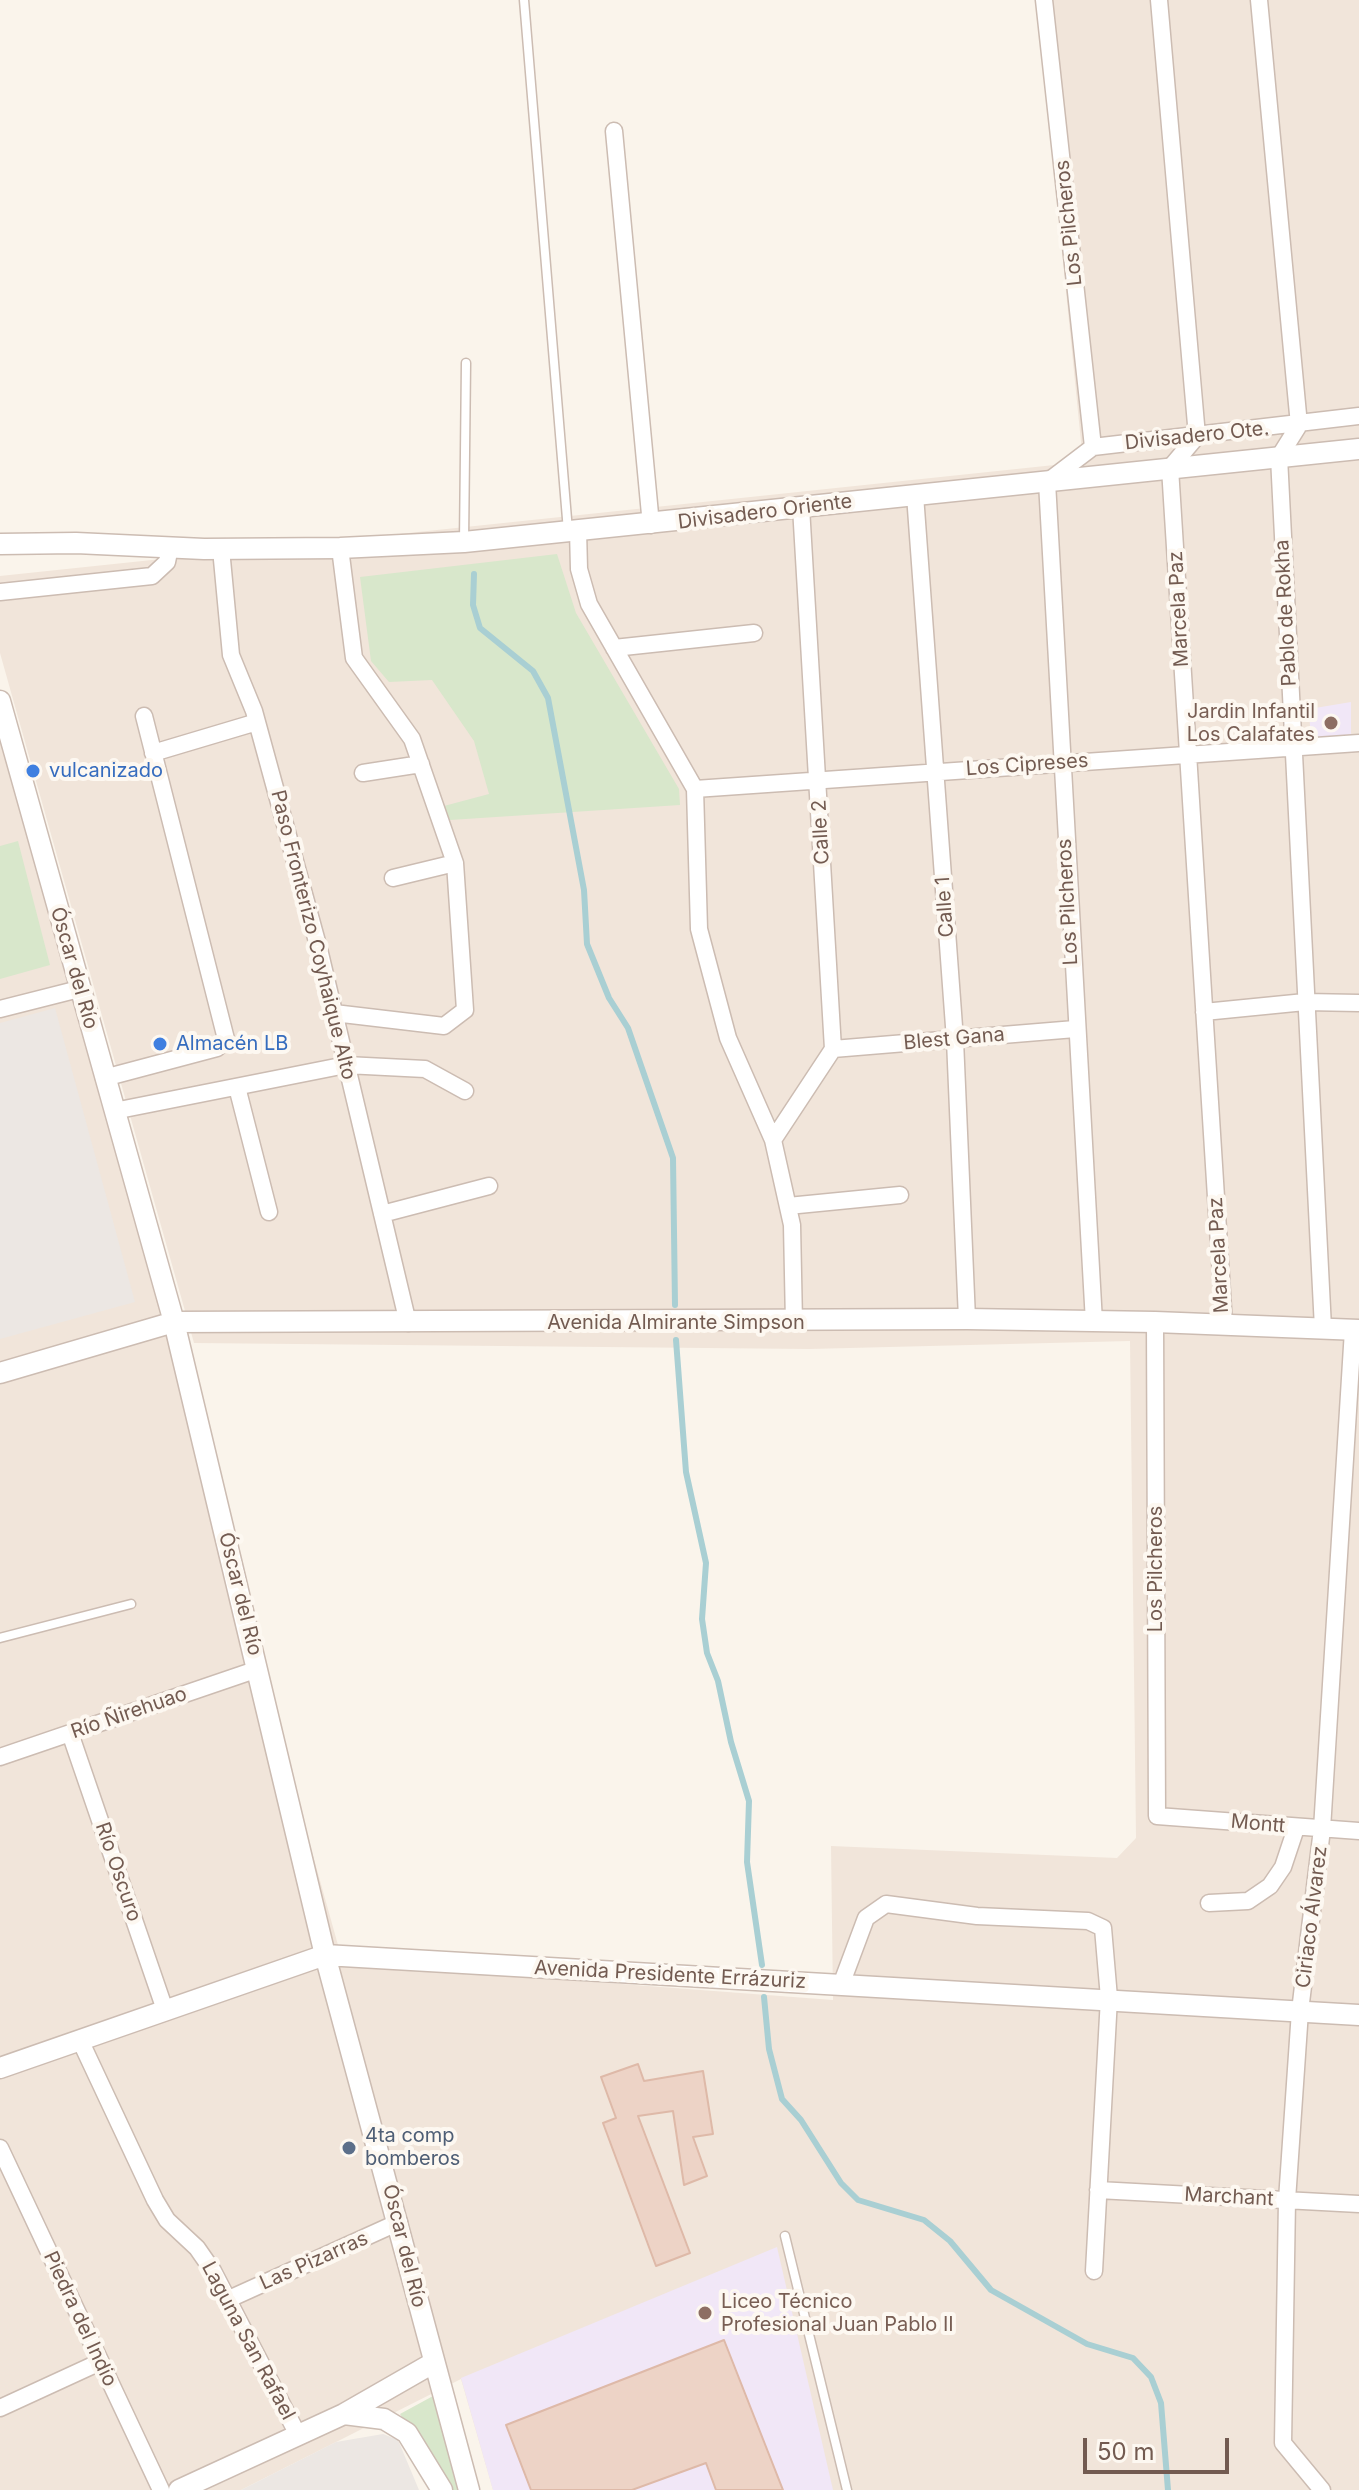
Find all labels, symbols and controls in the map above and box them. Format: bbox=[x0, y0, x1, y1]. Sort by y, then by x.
street label: Los Pilcheros bbox=[1050, 159, 1088, 287]
street label: Divisadero Ote. bbox=[1124, 416, 1270, 456]
street label: Divisadero Oriente bbox=[677, 489, 853, 535]
street label: Pablo de Rokha bbox=[1270, 539, 1302, 687]
street label: Marcela Paz bbox=[1164, 550, 1194, 668]
place label: Jardin Infantil Los Calafates bbox=[1187, 700, 1315, 747]
marker: Jardin Infantil Los Calafates bbox=[1322, 714, 1340, 732]
street label: Los Cipreses bbox=[965, 749, 1089, 781]
place label: vulcanizado bbox=[49, 759, 163, 783]
marker: vulcanizado bbox=[24, 762, 42, 780]
street label: Paso Fronterizo Coyhaique Alto bbox=[265, 788, 361, 1082]
street label: Calle 2 bbox=[807, 799, 835, 865]
street label: Los Pilcheros bbox=[1053, 838, 1083, 966]
street label: Calle 1 bbox=[931, 876, 959, 938]
street label: Óscar del Río bbox=[45, 904, 103, 1032]
street label: Blest Gana bbox=[902, 1023, 1006, 1055]
place label: Almacén LB bbox=[176, 1032, 288, 1056]
marker: Almacén LB bbox=[151, 1035, 169, 1053]
street label: Marcela Paz bbox=[1204, 1196, 1234, 1314]
street label: Avenida Almirante Simpson bbox=[547, 1311, 805, 1335]
street label: Los Pilcheros bbox=[1144, 1506, 1168, 1632]
street label: Óscar del Río bbox=[213, 1530, 267, 1658]
street label: Río Ñirehuao bbox=[68, 1682, 190, 1744]
street label: Montt bbox=[1230, 1810, 1286, 1838]
street label: Río Oscuro bbox=[90, 1819, 146, 1925]
street label: Ciriaco Álvarez bbox=[1291, 1845, 1333, 1989]
street label: Avenida Presidente Errázuriz bbox=[533, 1956, 807, 1994]
place label: 4ta comp bomberos bbox=[365, 2124, 460, 2171]
marker: 4ta comp bomberos bbox=[340, 2139, 358, 2157]
street label: Óscar del Río bbox=[377, 2182, 431, 2310]
street label: Marchant bbox=[1184, 2183, 1274, 2211]
street label: Las Pizarras bbox=[256, 2226, 372, 2296]
street label: Piedra del Indio bbox=[38, 2248, 122, 2390]
street label: Laguna San Rafael bbox=[196, 2258, 300, 2424]
place label: Liceo Técnico Profesional Juan Pablo II bbox=[721, 2290, 954, 2337]
marker: Liceo Técnico Profesional Juan Pablo II bbox=[696, 2304, 714, 2322]
scale bar bbox=[1087, 2422, 1233, 2472]
text: 50 m bbox=[1097, 2437, 1155, 2466]

